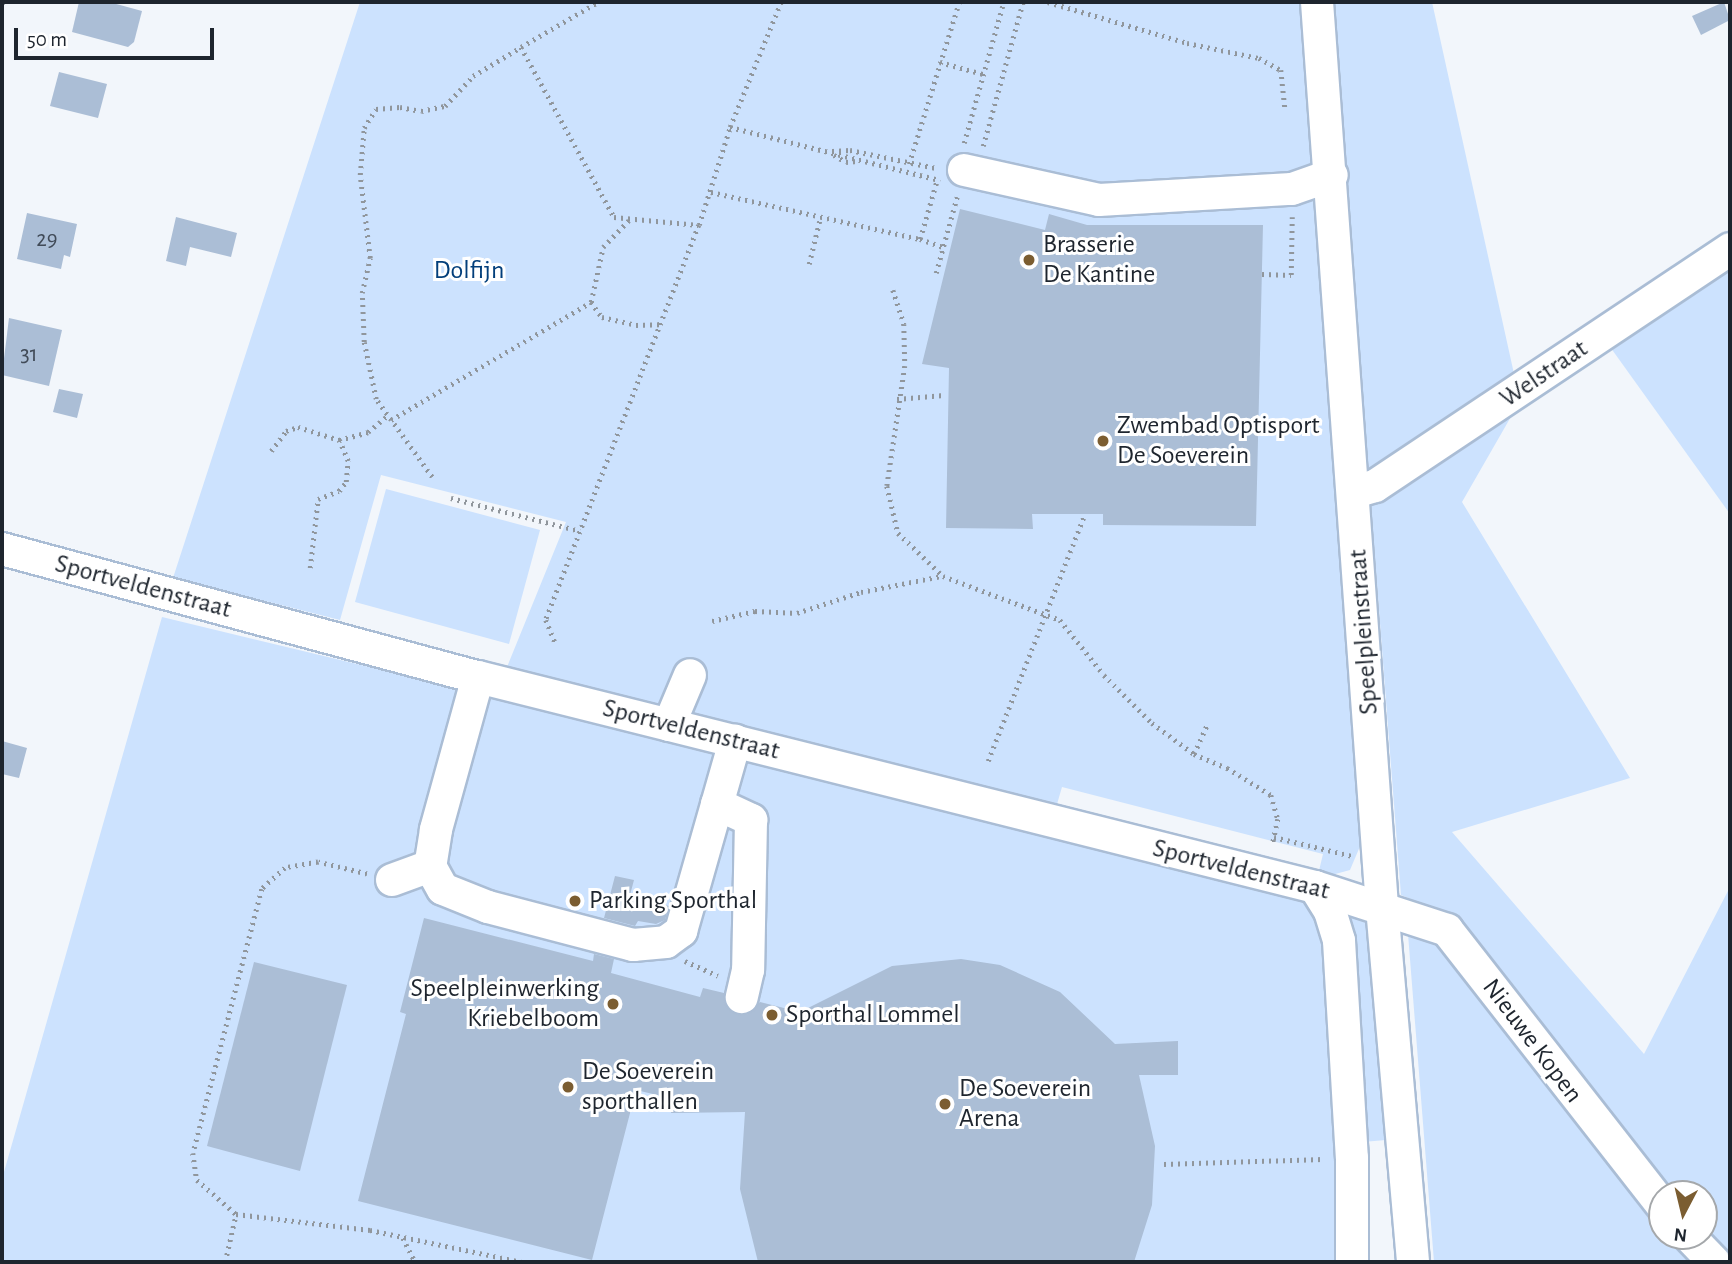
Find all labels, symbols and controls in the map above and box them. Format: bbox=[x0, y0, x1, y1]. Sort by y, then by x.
scale bar bbox=[18, 14, 217, 58]
text: 50 m bbox=[27, 29, 67, 50]
house number: 29 bbox=[36, 226, 58, 254]
place label: Brasserie De Kantine bbox=[1043, 229, 1155, 290]
marker: Brasserie De Kantine bbox=[1021, 252, 1037, 268]
park label: Dolfijn bbox=[434, 255, 504, 287]
street label: Welstraat bbox=[1494, 333, 1594, 415]
house number: 31 bbox=[20, 341, 38, 369]
place label: Zwembad Optisport De Soeverein bbox=[1117, 410, 1320, 472]
marker: Zwembad Optisport De Soeverein bbox=[1095, 433, 1111, 449]
street label: Speelpleinstraat bbox=[1343, 548, 1385, 716]
street label: Sportveldenstraat bbox=[52, 549, 234, 625]
street label: Sportveldenstraat bbox=[599, 693, 783, 767]
street label: Sportveldenstraat bbox=[1149, 833, 1333, 907]
place label: Parking Sporthal bbox=[589, 885, 757, 917]
marker: Parking Sporthal bbox=[567, 893, 583, 909]
place label: Speelpleinwerking Kriebelboom bbox=[410, 973, 599, 1034]
street label: Nieuwe Kopen bbox=[1475, 973, 1589, 1109]
marker: Speelpleinwerking Kriebelboom bbox=[605, 996, 621, 1012]
place label: Sporthal Lommel bbox=[786, 999, 960, 1031]
marker: Sporthal Lommel bbox=[764, 1007, 780, 1023]
place label: De Soeverein sporthallen bbox=[582, 1056, 714, 1118]
place label: De Soeverein Arena bbox=[959, 1073, 1091, 1134]
marker: De Soeverein sporthallen bbox=[560, 1079, 576, 1095]
marker: De Soeverein Arena bbox=[937, 1096, 953, 1112]
north arrow bbox=[1648, 1180, 1718, 1250]
text: N bbox=[1673, 1224, 1688, 1245]

